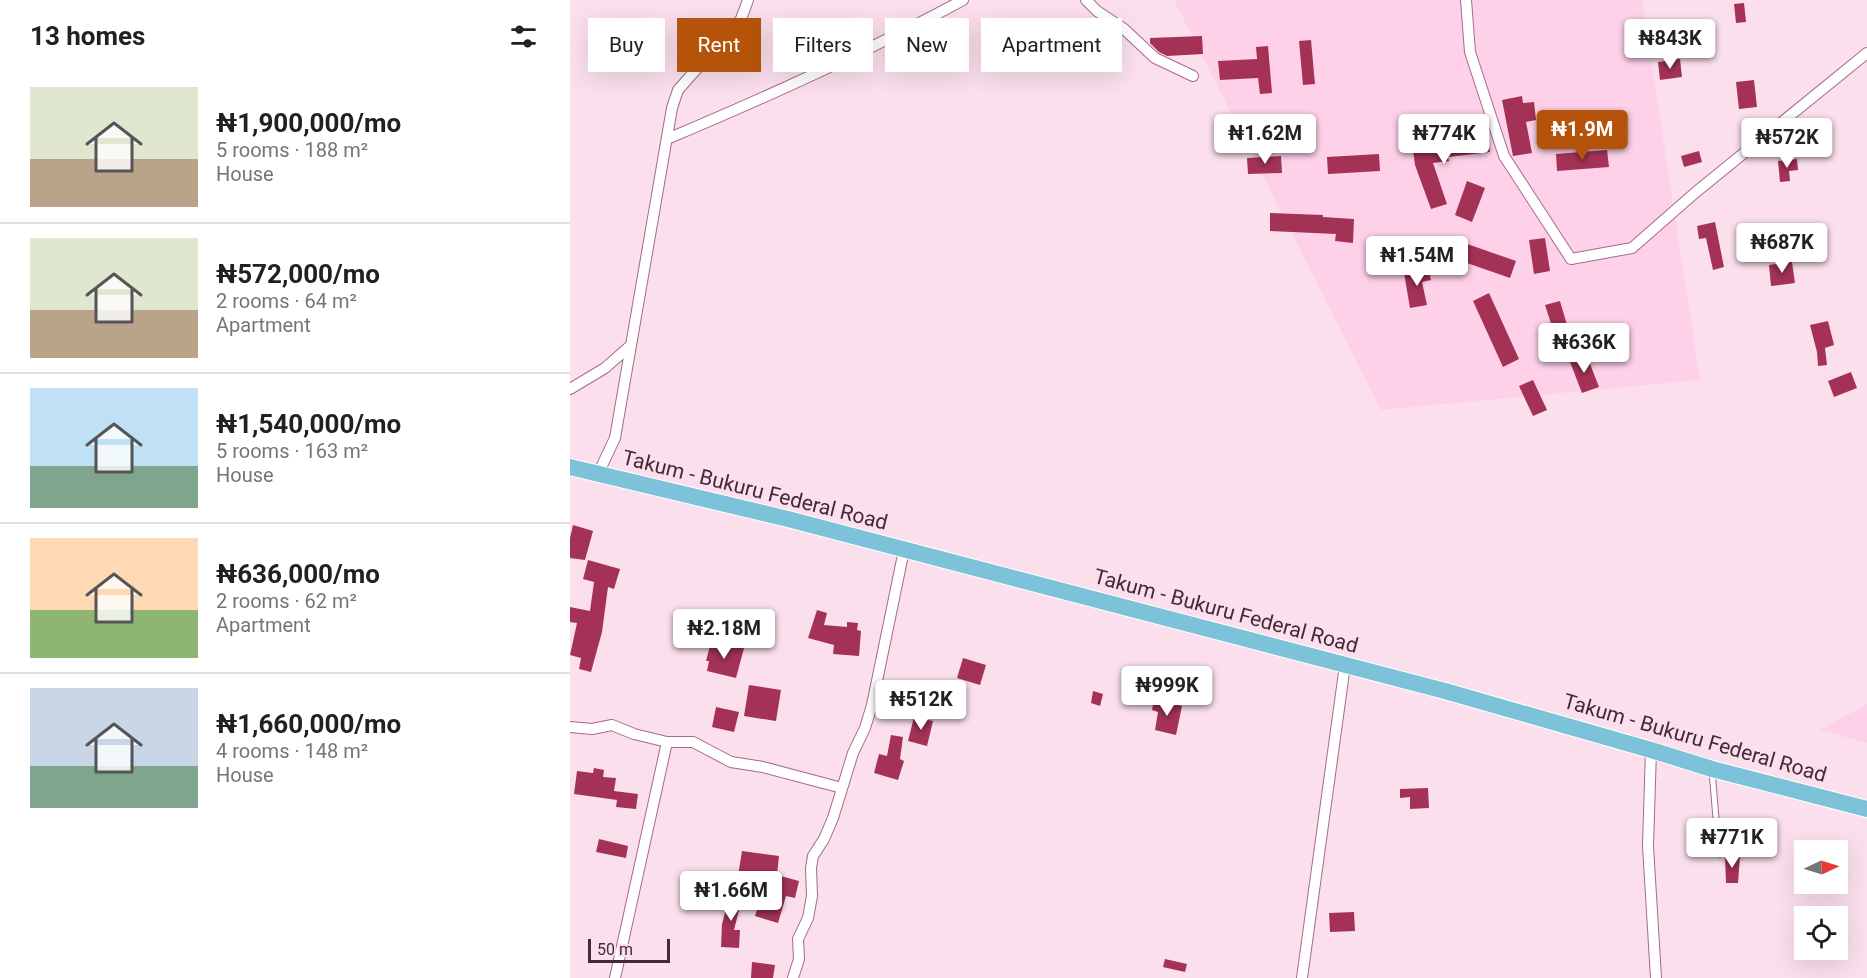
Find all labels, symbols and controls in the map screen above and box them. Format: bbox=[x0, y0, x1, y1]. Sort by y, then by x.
chip: Buy bbox=[588, 18, 665, 72]
chip: Rent bbox=[677, 18, 761, 72]
chip: Filters bbox=[773, 18, 873, 72]
chip: New bbox=[885, 18, 969, 72]
chip: Apartment bbox=[981, 18, 1122, 72]
pin: ₦843K bbox=[1628, 19, 1712, 70]
icon: filters bbox=[507, 20, 540, 53]
text: 13 homes bbox=[30, 21, 145, 51]
text: ₦843K bbox=[1638, 26, 1702, 50]
text: ₦1,900,000/mo bbox=[216, 108, 401, 138]
pin: ₦1.9M bbox=[1540, 110, 1624, 161]
icon: home bbox=[78, 111, 150, 183]
pin: ₦1.62M bbox=[1216, 114, 1314, 165]
pin: ₦774K bbox=[1402, 114, 1486, 165]
text: ₦1.9M bbox=[1551, 117, 1613, 141]
pin: ₦572K bbox=[1745, 118, 1829, 169]
text: ₦1.62M bbox=[1228, 121, 1302, 145]
text: ₦774K bbox=[1412, 121, 1476, 145]
text: ₦572K bbox=[1755, 125, 1819, 149]
text: 5 rooms · 188 m² bbox=[216, 138, 368, 162]
text: House bbox=[216, 162, 274, 186]
pin: ₦687K bbox=[1740, 223, 1824, 274]
text: ₦687K bbox=[1750, 230, 1814, 254]
pin: ₦1.54M bbox=[1368, 236, 1466, 287]
text: ₦1.54M bbox=[1380, 243, 1454, 267]
text: ₦572,000/mo bbox=[216, 259, 380, 289]
icon: home bbox=[78, 262, 150, 334]
text: 2 rooms · 64 m² bbox=[216, 289, 357, 313]
text: Apartment bbox=[216, 313, 311, 337]
pin: ₦636K bbox=[1542, 323, 1626, 374]
text: ₦636K bbox=[1552, 330, 1616, 354]
text: ₦1,540,000/mo bbox=[216, 409, 401, 439]
icon: home bbox=[78, 412, 150, 484]
text: 5 rooms · 163 m² bbox=[216, 439, 368, 463]
street label: Takum - Bukuru Federal Road bbox=[620, 445, 890, 535]
text: House bbox=[216, 463, 274, 487]
text: ₦636,000/mo bbox=[216, 559, 380, 589]
icon: home bbox=[78, 562, 150, 634]
street label: Takum - Bukuru Federal Road bbox=[1091, 564, 1361, 658]
text: 2 rooms · 62 m² bbox=[216, 589, 357, 613]
pin: ₦2.18M bbox=[675, 609, 773, 660]
text: Apartment bbox=[216, 613, 311, 637]
text: ₦2.18M bbox=[687, 616, 761, 640]
pin: ₦999K bbox=[1125, 666, 1209, 717]
text: ₦999K bbox=[1135, 673, 1199, 697]
pin: ₦512K bbox=[879, 680, 963, 731]
text: ₦512K bbox=[889, 687, 953, 711]
street label: Takum - Bukuru Federal Road bbox=[1561, 689, 1829, 787]
text: ₦1,660,000/mo bbox=[216, 709, 401, 739]
icon: home bbox=[78, 712, 150, 784]
text: 4 rooms · 148 m² bbox=[216, 739, 368, 763]
text: House bbox=[216, 763, 274, 787]
pin: ₦771K bbox=[1690, 818, 1774, 869]
text: ₦771K bbox=[1700, 825, 1764, 849]
north arrow bbox=[1794, 840, 1848, 894]
map controls bbox=[1794, 840, 1848, 960]
pin: ₦1.66M bbox=[682, 871, 780, 922]
text: ₦1.66M bbox=[694, 878, 768, 902]
button: locate bbox=[1794, 906, 1848, 960]
scale bar bbox=[588, 936, 670, 964]
text: 50 m bbox=[597, 940, 633, 959]

